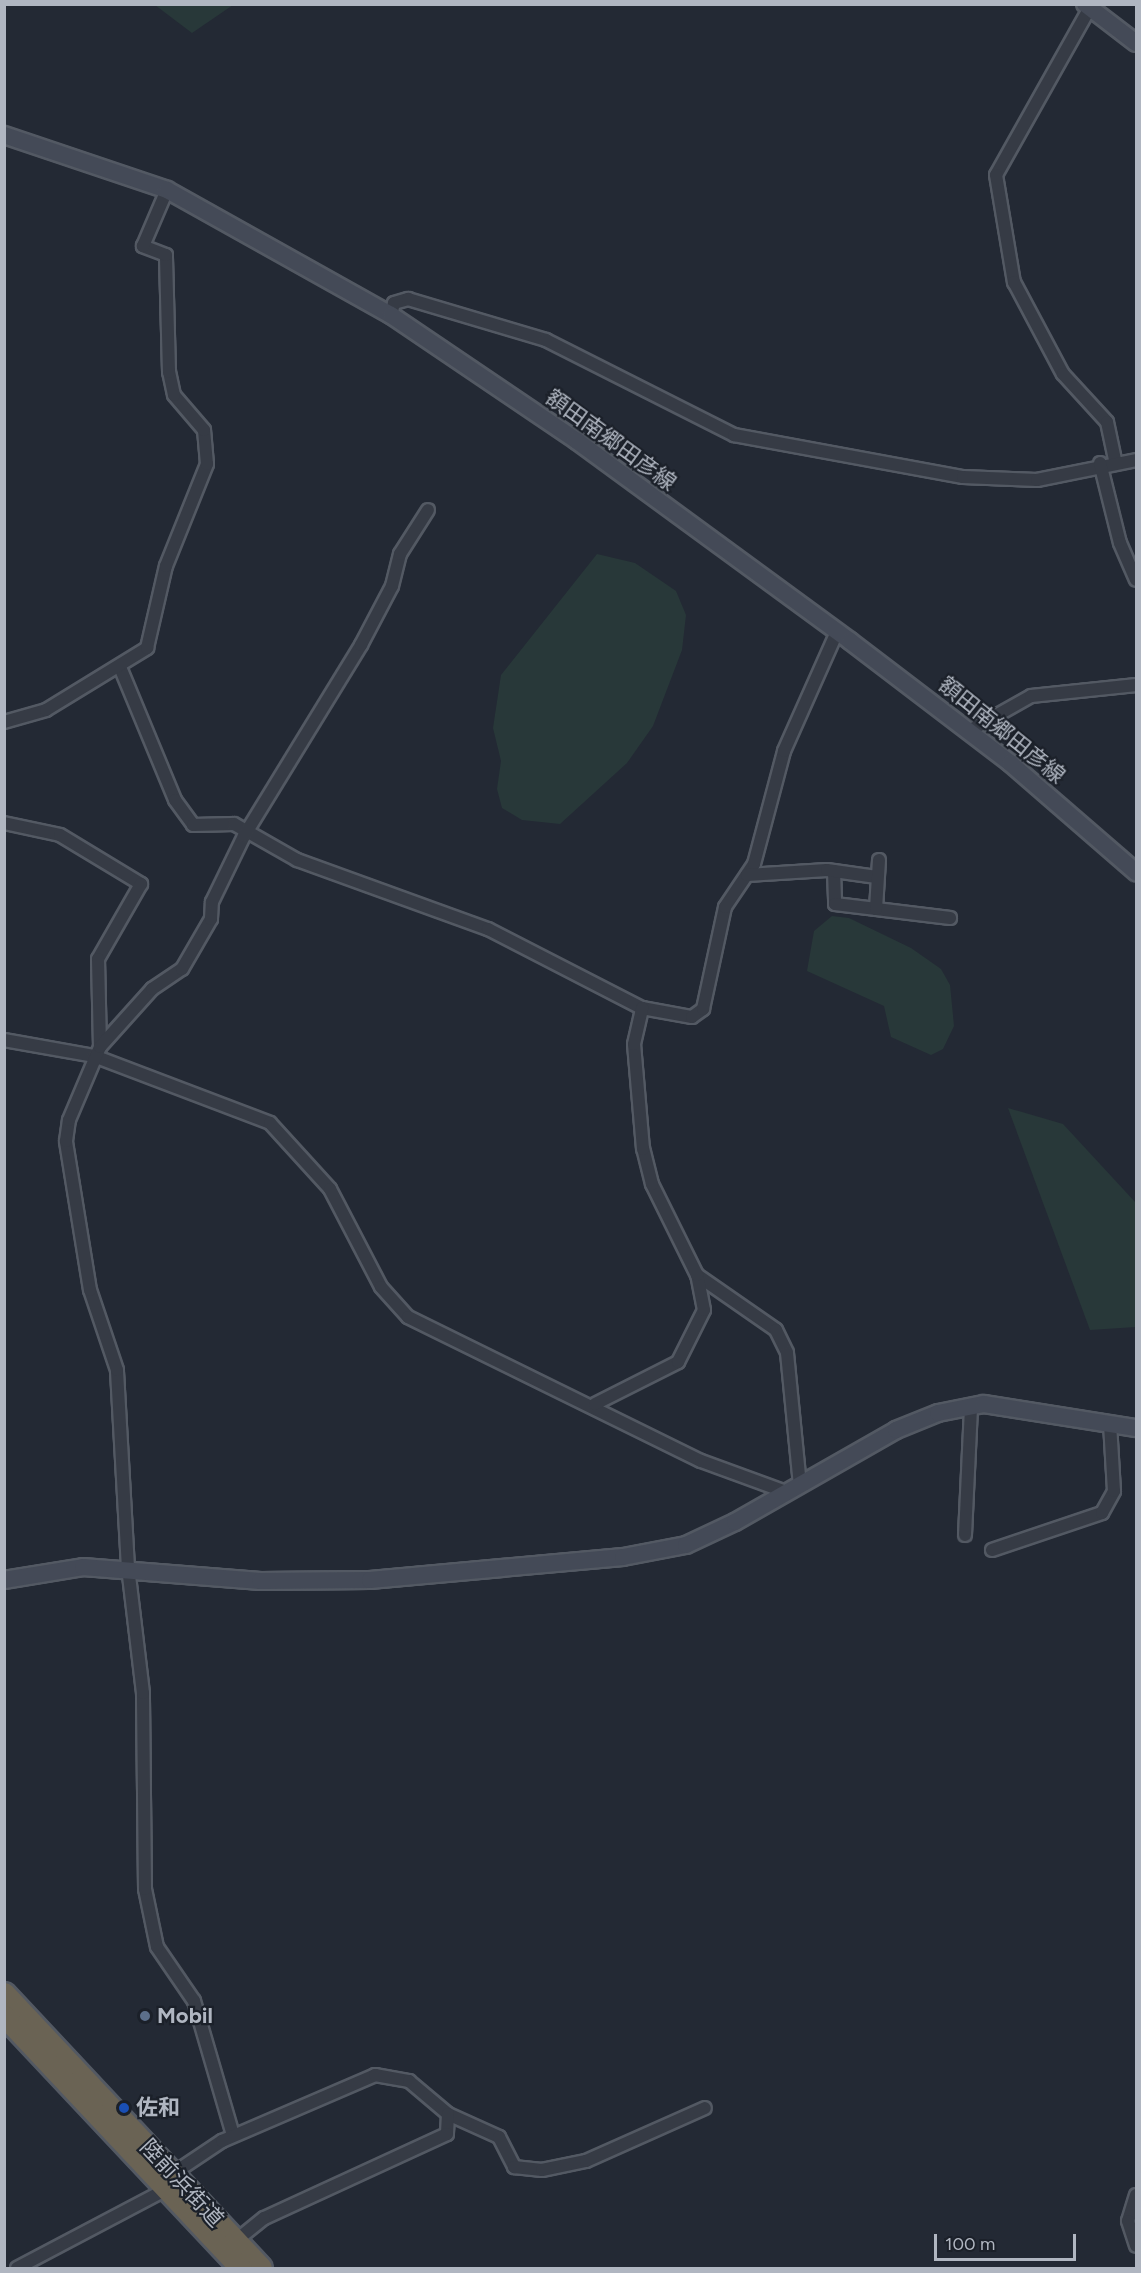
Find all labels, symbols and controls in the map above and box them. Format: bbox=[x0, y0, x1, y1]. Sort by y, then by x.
street label: 額田南郷田彦線 bbox=[541, 384, 681, 496]
street label: 額田南郷田彦線 bbox=[934, 671, 1070, 789]
place label: Mobil bbox=[157, 2003, 213, 2029]
marker: Mobil bbox=[138, 2009, 152, 2023]
place label: 佐和 bbox=[136, 2095, 180, 2121]
marker: 佐和 bbox=[117, 2101, 131, 2115]
street label: 陸前浜街道 bbox=[135, 2134, 229, 2232]
scale bar bbox=[937, 2222, 1080, 2260]
text: 100 m bbox=[945, 2233, 995, 2255]

